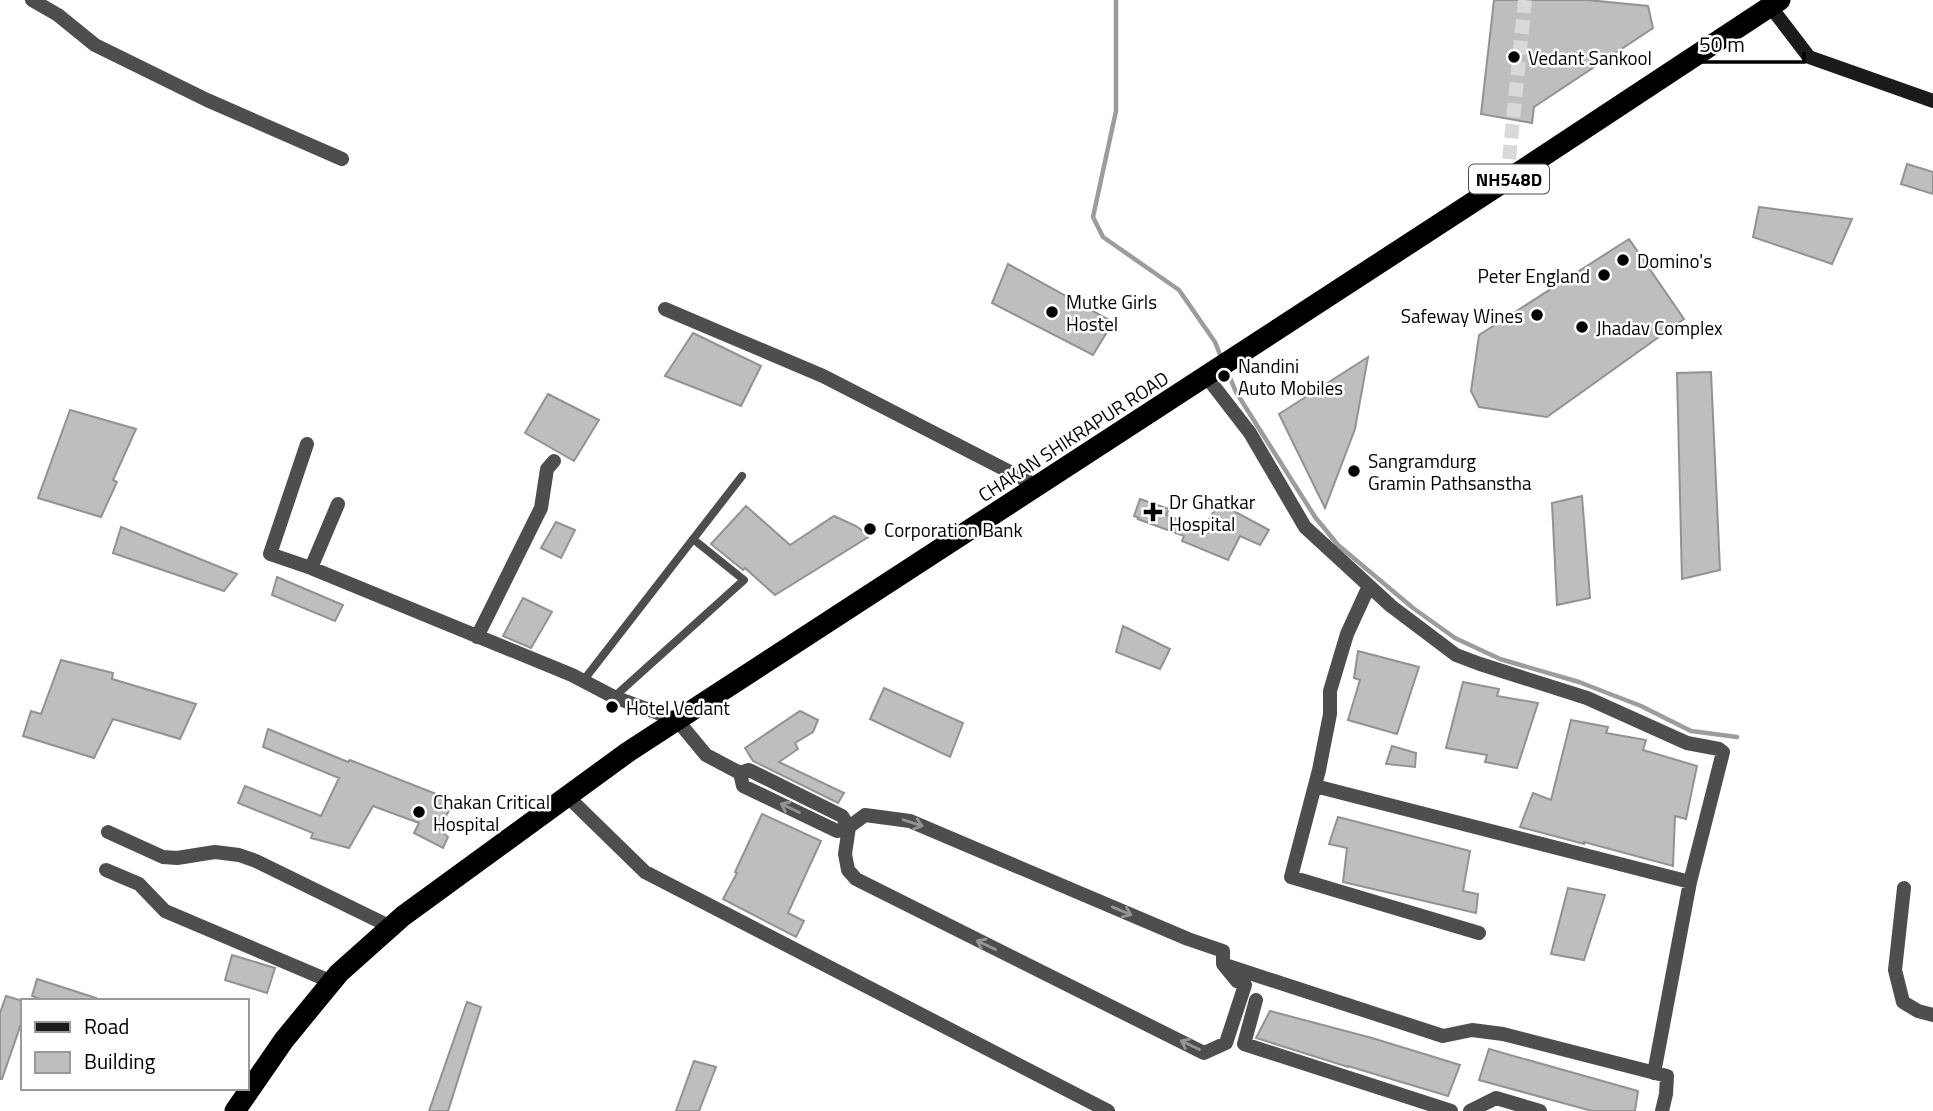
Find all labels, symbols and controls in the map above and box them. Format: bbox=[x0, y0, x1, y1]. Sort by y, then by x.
scale bar bbox=[1688, 21, 1804, 65]
text: 50 m bbox=[1699, 28, 1745, 60]
place label: Vedant Sankool bbox=[1528, 43, 1652, 72]
marker: Vedant Sankool bbox=[1506, 49, 1522, 65]
road number: NH548D bbox=[1469, 164, 1549, 194]
place label: Domino's bbox=[1637, 246, 1712, 275]
marker: Domino's bbox=[1615, 252, 1631, 268]
place label: Peter England bbox=[1478, 261, 1590, 290]
marker: Peter England bbox=[1596, 267, 1612, 283]
place label: Mutke Girls Hostel bbox=[1066, 287, 1157, 338]
place label: Safeway Wines bbox=[1401, 301, 1523, 330]
marker: Mutke Girls Hostel bbox=[1044, 304, 1060, 320]
marker: Safeway Wines bbox=[1529, 307, 1545, 323]
place label: Jhadav Complex bbox=[1596, 313, 1723, 342]
marker: Jhadav Complex bbox=[1574, 319, 1590, 335]
place label: Nandini Auto Mobiles bbox=[1238, 351, 1343, 402]
street label: CHAKAN SHIKRAPUR ROAD bbox=[972, 363, 1174, 509]
marker: Nandini Auto Mobiles bbox=[1216, 368, 1232, 384]
place label: Sangramdurg Gramin Pathsanstha bbox=[1368, 446, 1532, 497]
marker: Sangramdurg Gramin Pathsanstha bbox=[1346, 463, 1362, 479]
place label: Dr Ghatkar Hospital bbox=[1169, 487, 1256, 538]
marker: Dr Ghatkar Hospital bbox=[1143, 502, 1163, 522]
place label: Corporation Bank bbox=[884, 515, 1023, 544]
marker: Corporation Bank bbox=[862, 521, 878, 537]
place label: Hotel Vedant bbox=[626, 693, 730, 722]
marker: Hotel Vedant bbox=[604, 699, 620, 715]
place label: Chakan Critical Hospital bbox=[433, 787, 550, 838]
one-way arrow bbox=[780, 801, 801, 815]
marker: Chakan Critical Hospital bbox=[411, 804, 427, 820]
one-way arrow bbox=[901, 818, 923, 830]
one-way arrow bbox=[1111, 905, 1133, 918]
one-way arrow bbox=[976, 937, 997, 951]
legend bbox=[21, 999, 248, 1090]
text: Road bbox=[84, 1010, 129, 1042]
one-way arrow bbox=[1180, 1038, 1201, 1052]
text: Building bbox=[84, 1045, 156, 1077]

